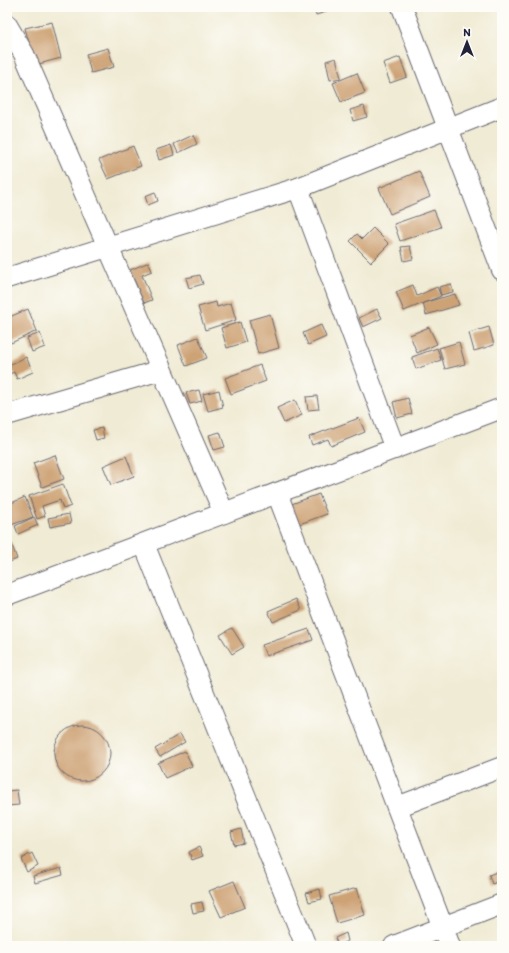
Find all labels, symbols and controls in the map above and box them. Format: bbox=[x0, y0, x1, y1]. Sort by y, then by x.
north arrow bbox=[447, 22, 487, 62]
text: N bbox=[463, 26, 471, 39]

